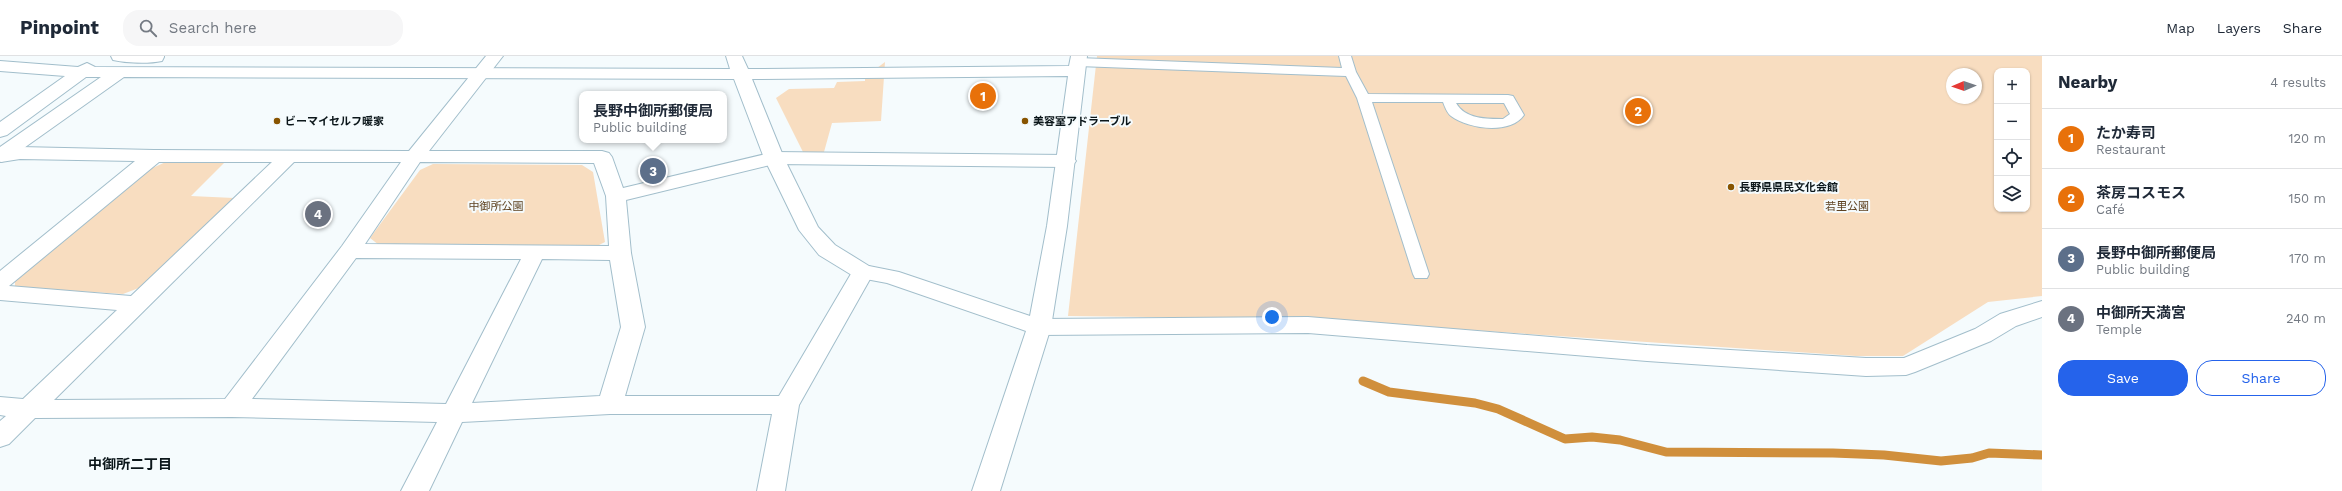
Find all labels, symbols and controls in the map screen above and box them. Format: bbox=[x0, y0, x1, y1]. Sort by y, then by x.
search box bbox=[123, 10, 403, 46]
text: Pinpoint bbox=[20, 16, 99, 39]
icon: search bbox=[137, 17, 159, 39]
text: Search here bbox=[169, 19, 257, 37]
text: Map bbox=[2166, 20, 2195, 36]
text: Layers bbox=[2217, 20, 2261, 36]
text: Share bbox=[2283, 20, 2322, 36]
north arrow bbox=[1946, 68, 1982, 104]
map controls bbox=[1994, 68, 2030, 212]
button: + bbox=[1994, 68, 2030, 104]
text: Nearby bbox=[2058, 72, 2117, 92]
text: 4 results bbox=[2270, 75, 2326, 90]
pin: 1 bbox=[970, 81, 996, 111]
popup bbox=[579, 91, 727, 143]
pin: 2 bbox=[1625, 96, 1651, 126]
text: 長野中御所郵便局 bbox=[593, 102, 713, 120]
button: − bbox=[1994, 104, 2030, 140]
place label: ビーマイセルフ暖家 bbox=[285, 115, 384, 128]
place label: 美容室アドラーブル bbox=[1033, 115, 1131, 128]
marker: ビーマイセルフ暖家 bbox=[272, 116, 282, 126]
marker: 美容室アドラーブル bbox=[1020, 116, 1030, 126]
text: Public building bbox=[593, 120, 686, 135]
text: たか寿司 bbox=[2096, 124, 2156, 142]
text: 1 bbox=[2068, 131, 2074, 146]
text: 120 m bbox=[2288, 131, 2326, 146]
button: locate bbox=[1994, 140, 2030, 176]
text: Restaurant bbox=[2096, 142, 2166, 157]
pin: 3 bbox=[640, 156, 666, 186]
button: layers bbox=[1994, 176, 2030, 212]
place label: 長野県県民文化会館 bbox=[1739, 181, 1838, 194]
marker: 長野県県民文化会館 bbox=[1726, 182, 1736, 192]
text: 茶房コスモス bbox=[2096, 184, 2186, 202]
text: 2 bbox=[2067, 191, 2075, 206]
text: 150 m bbox=[2288, 191, 2326, 206]
pin: 4 bbox=[305, 199, 331, 229]
park label: 中御所公園 bbox=[469, 200, 524, 213]
park label: 若里公園 bbox=[1825, 200, 1869, 213]
text: Café bbox=[2096, 202, 2125, 217]
text: 長野中御所郵便局 bbox=[2096, 244, 2216, 262]
text: 3 bbox=[2067, 251, 2075, 266]
text: 170 m bbox=[2289, 251, 2326, 266]
text: Public building bbox=[2096, 262, 2189, 277]
text: 中御所天満宮 bbox=[2096, 304, 2186, 322]
your location bbox=[1262, 307, 1282, 327]
text: 4 bbox=[2067, 311, 2075, 326]
text: 240 m bbox=[2286, 311, 2326, 326]
text: Temple bbox=[2096, 322, 2142, 337]
button: Save bbox=[2058, 360, 2188, 396]
button: Share bbox=[2196, 360, 2326, 396]
district label: 中御所二丁目 bbox=[88, 456, 172, 472]

